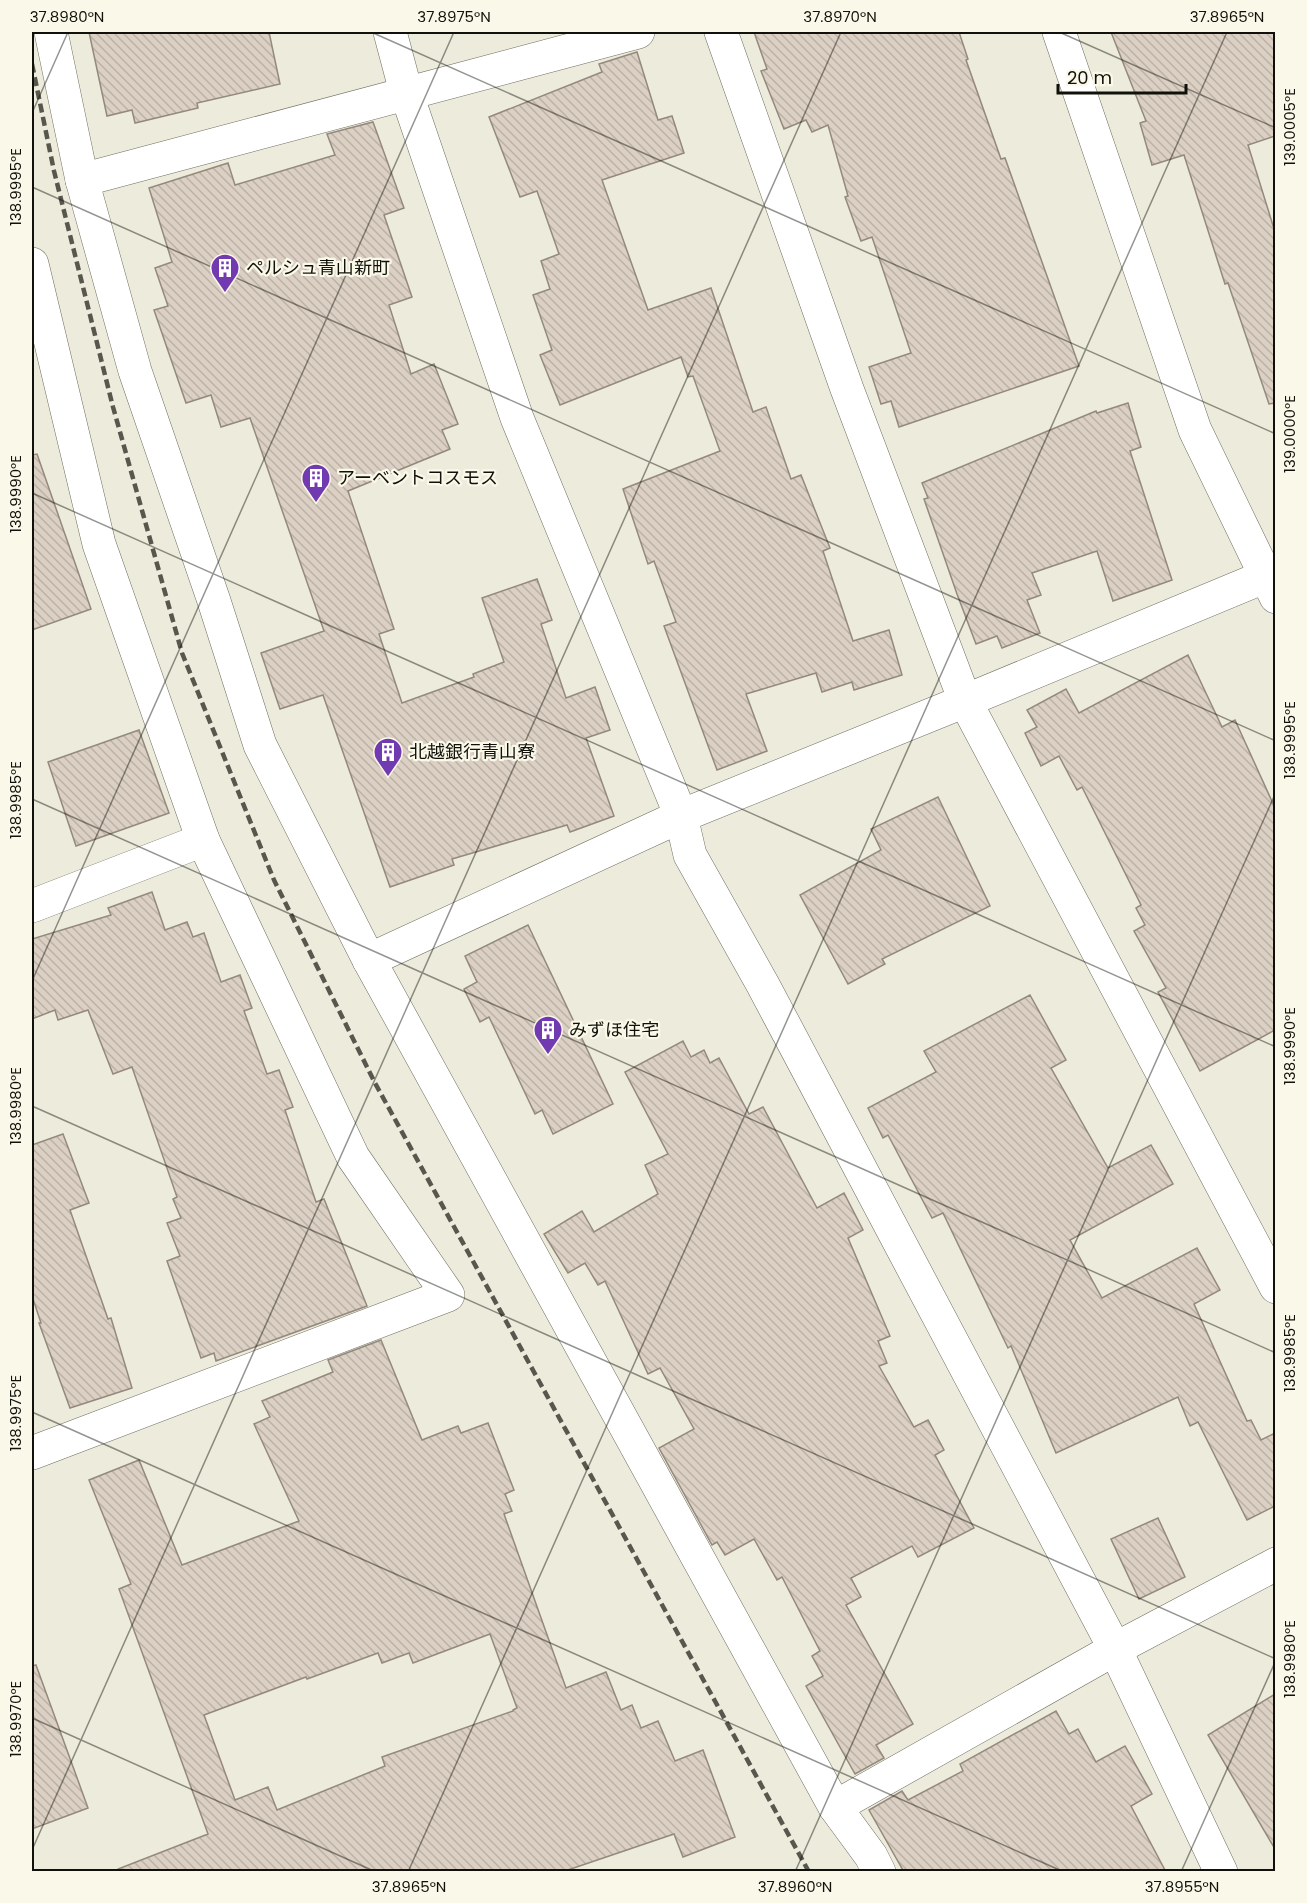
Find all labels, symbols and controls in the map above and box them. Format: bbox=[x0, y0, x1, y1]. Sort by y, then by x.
text: 37.8980°N bbox=[30, 6, 104, 27]
text: 37.8975°N bbox=[417, 6, 491, 27]
text: 37.8970°N bbox=[803, 6, 877, 27]
text: 37.8965°N bbox=[1190, 6, 1264, 27]
scale bar bbox=[1058, 57, 1186, 95]
text: 20 m bbox=[1067, 65, 1112, 90]
text: 139.0005°E bbox=[1279, 88, 1300, 166]
text: 138.9995°E bbox=[5, 148, 26, 226]
building icon: ペルシュ青山新町 bbox=[209, 252, 241, 294]
place label: ペルシュ青山新町 bbox=[246, 255, 390, 280]
text: 139.0000°E bbox=[1279, 395, 1300, 473]
text: 138.9990°E bbox=[5, 455, 26, 533]
building icon: アーベントコスモス bbox=[300, 462, 332, 504]
place label: アーベントコスモス bbox=[337, 465, 498, 490]
text: 138.9995°E bbox=[1279, 701, 1300, 779]
building icon: 北越銀行青山寮 bbox=[372, 736, 404, 778]
place label: 北越銀行青山寮 bbox=[409, 739, 535, 764]
text: 138.9985°E bbox=[5, 761, 26, 839]
text: 138.9990°E bbox=[1279, 1007, 1300, 1085]
building icon: みずほ住宅 bbox=[532, 1014, 564, 1056]
place label: みずほ住宅 bbox=[569, 1017, 659, 1042]
text: 138.9980°E bbox=[5, 1067, 26, 1145]
text: 138.9985°E bbox=[1279, 1314, 1300, 1392]
text: 138.9975°E bbox=[5, 1375, 26, 1451]
text: 138.9980°E bbox=[1279, 1620, 1300, 1698]
text: 138.9970°E bbox=[5, 1681, 26, 1757]
text: 37.8965°N bbox=[372, 1876, 446, 1897]
text: 37.8960°N bbox=[758, 1876, 832, 1897]
text: 37.8955°N bbox=[1145, 1876, 1219, 1897]

